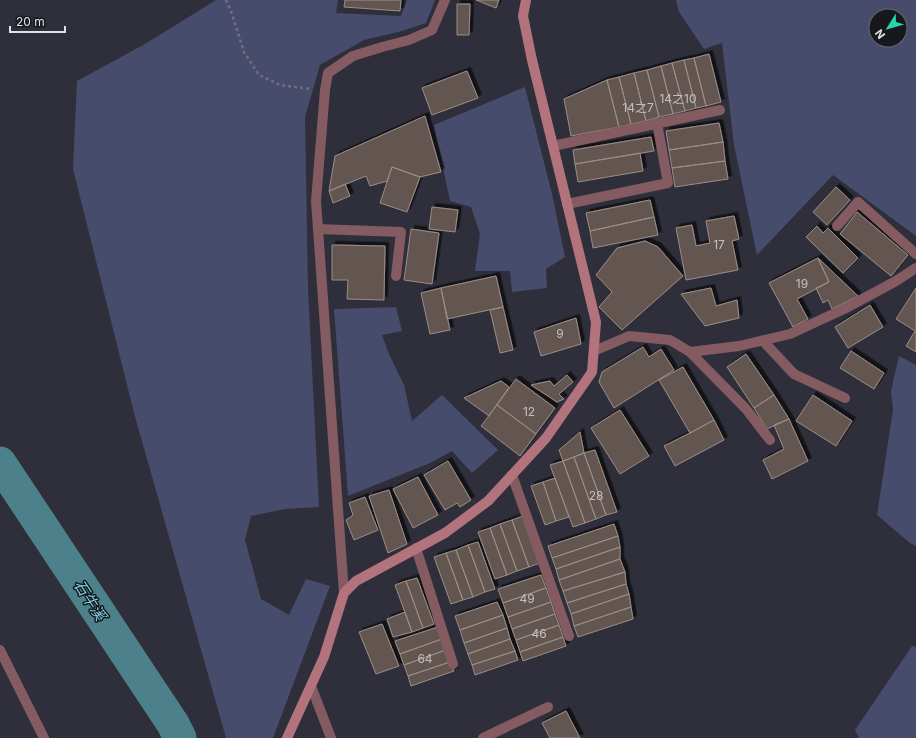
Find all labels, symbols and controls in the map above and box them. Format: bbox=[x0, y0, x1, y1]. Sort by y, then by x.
scale bar bbox=[10, 8, 65, 34]
north arrow bbox=[868, 8, 908, 48]
text: 20 m bbox=[16, 14, 45, 29]
text: N bbox=[872, 26, 888, 42]
house number: 14之10 bbox=[659, 91, 697, 106]
house number: 14之7 bbox=[622, 100, 654, 115]
house number: 17 bbox=[713, 237, 725, 252]
house number: 19 bbox=[796, 276, 808, 291]
house number: 9 bbox=[556, 326, 564, 341]
house number: 12 bbox=[523, 404, 535, 419]
house number: 28 bbox=[589, 488, 603, 503]
water label: 石牛溪 bbox=[70, 576, 111, 626]
house number: 49 bbox=[519, 591, 535, 606]
house number: 46 bbox=[531, 626, 547, 641]
house number: 64 bbox=[417, 651, 433, 666]

